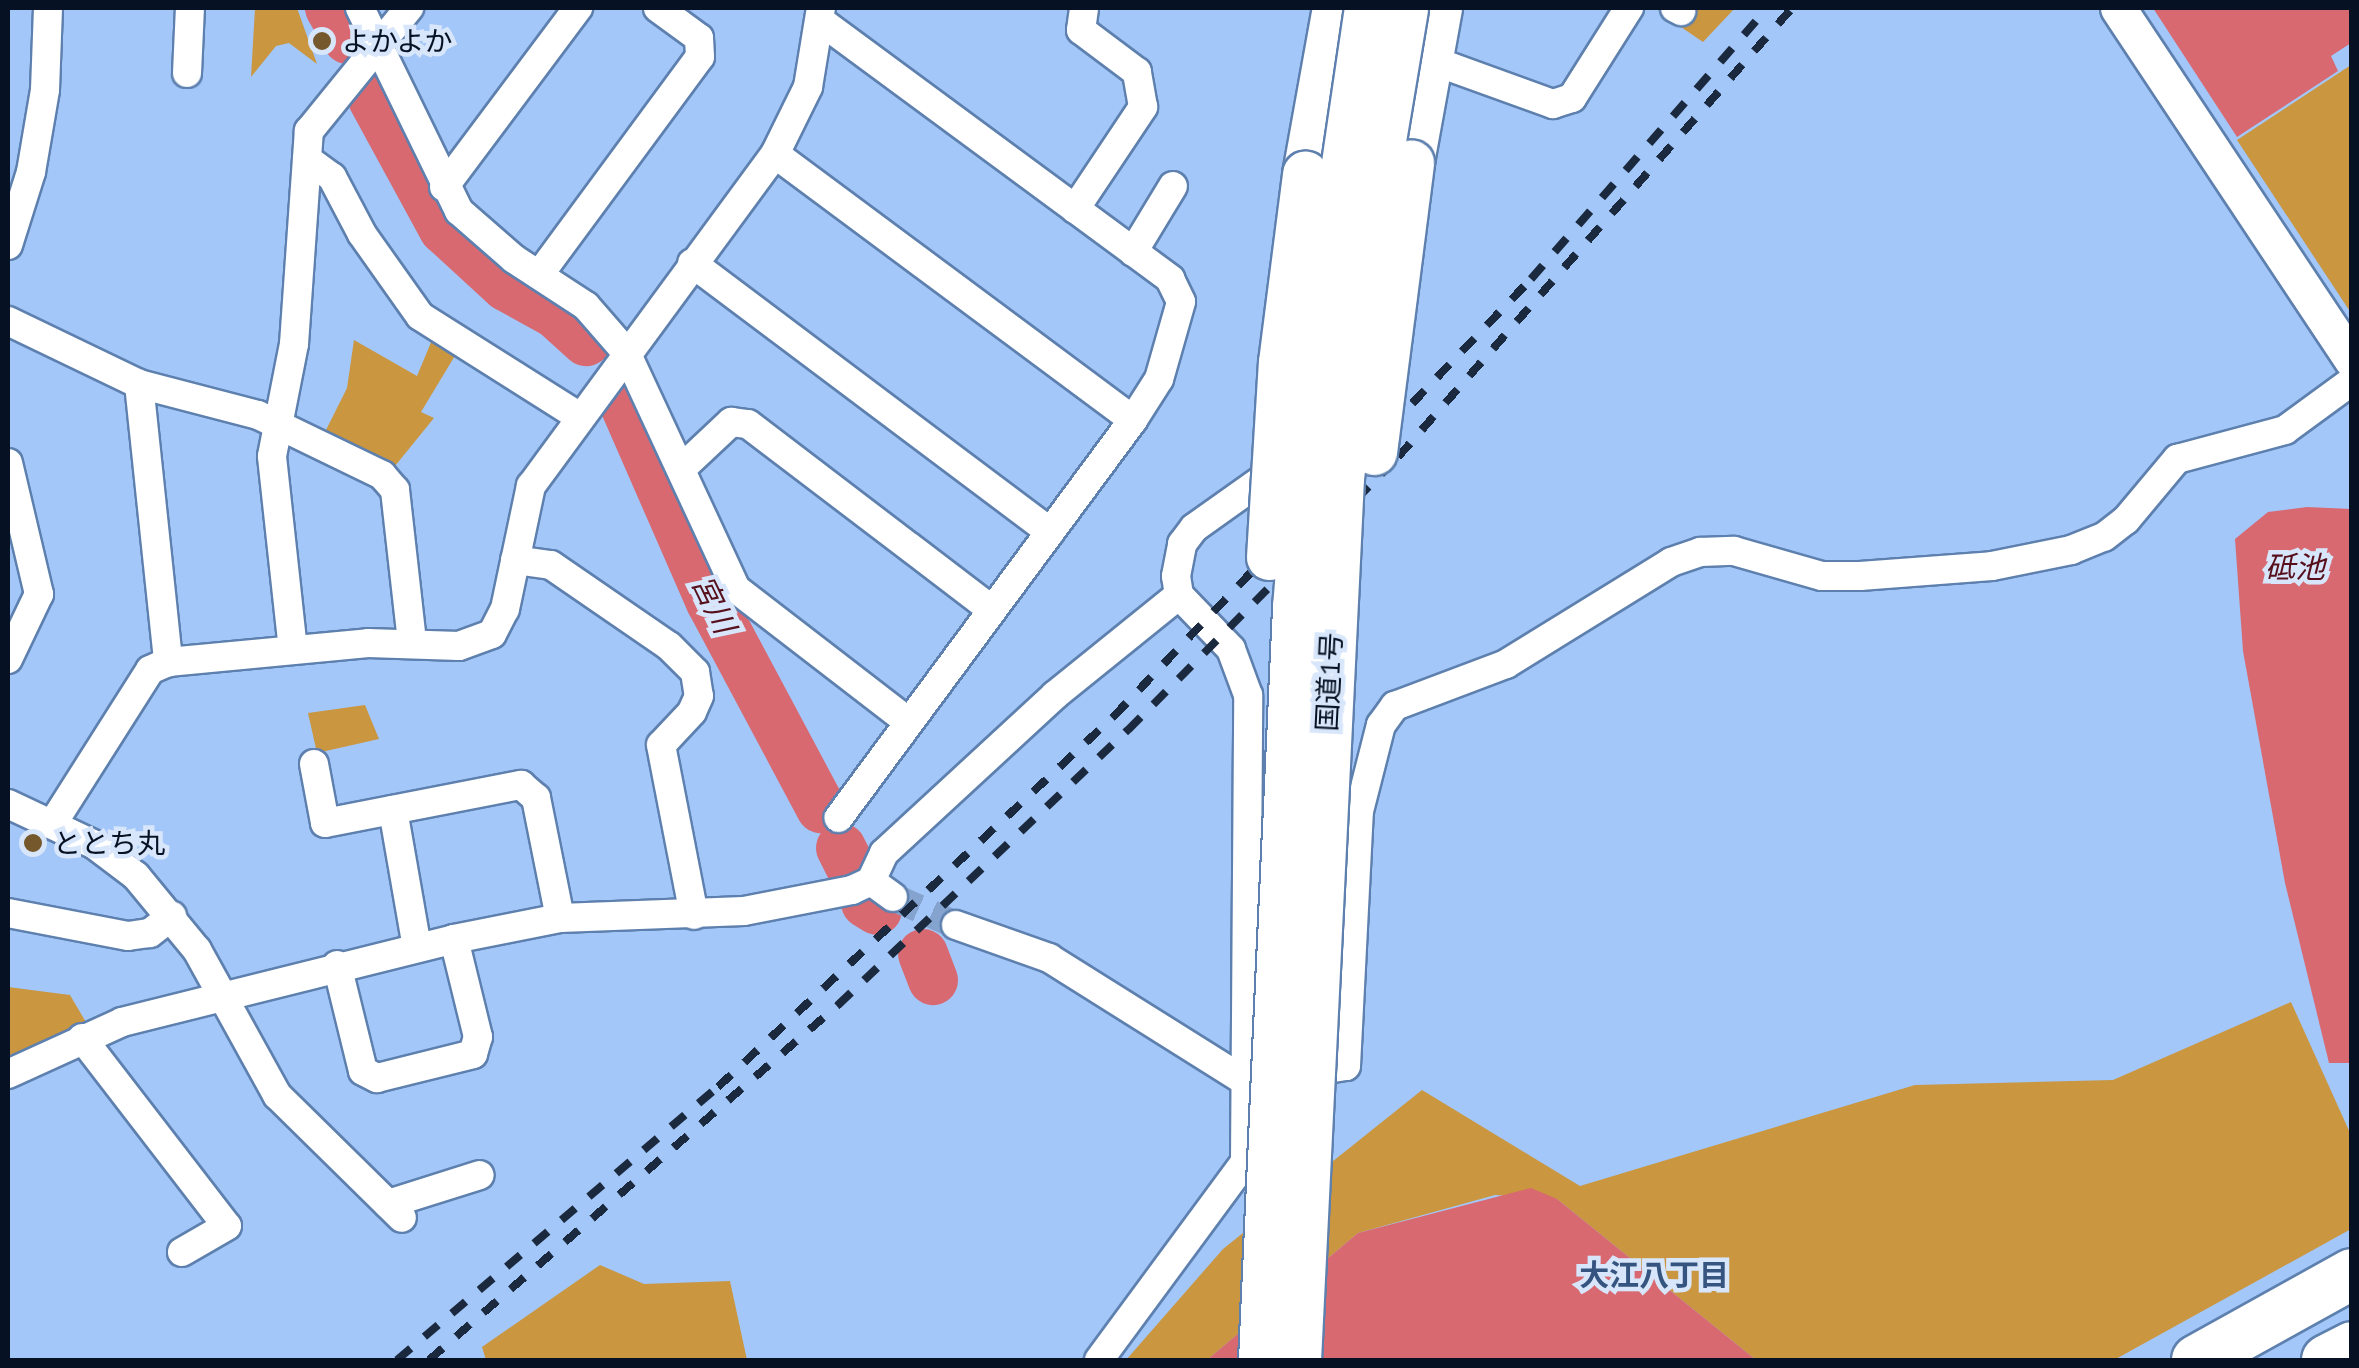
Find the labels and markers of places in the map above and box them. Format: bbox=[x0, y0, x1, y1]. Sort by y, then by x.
place label: よかよか bbox=[342, 24, 454, 58]
marker: よかよか bbox=[311, 30, 333, 52]
place label: ととち丸 bbox=[53, 826, 165, 860]
marker: ととち丸 bbox=[22, 832, 44, 854]

